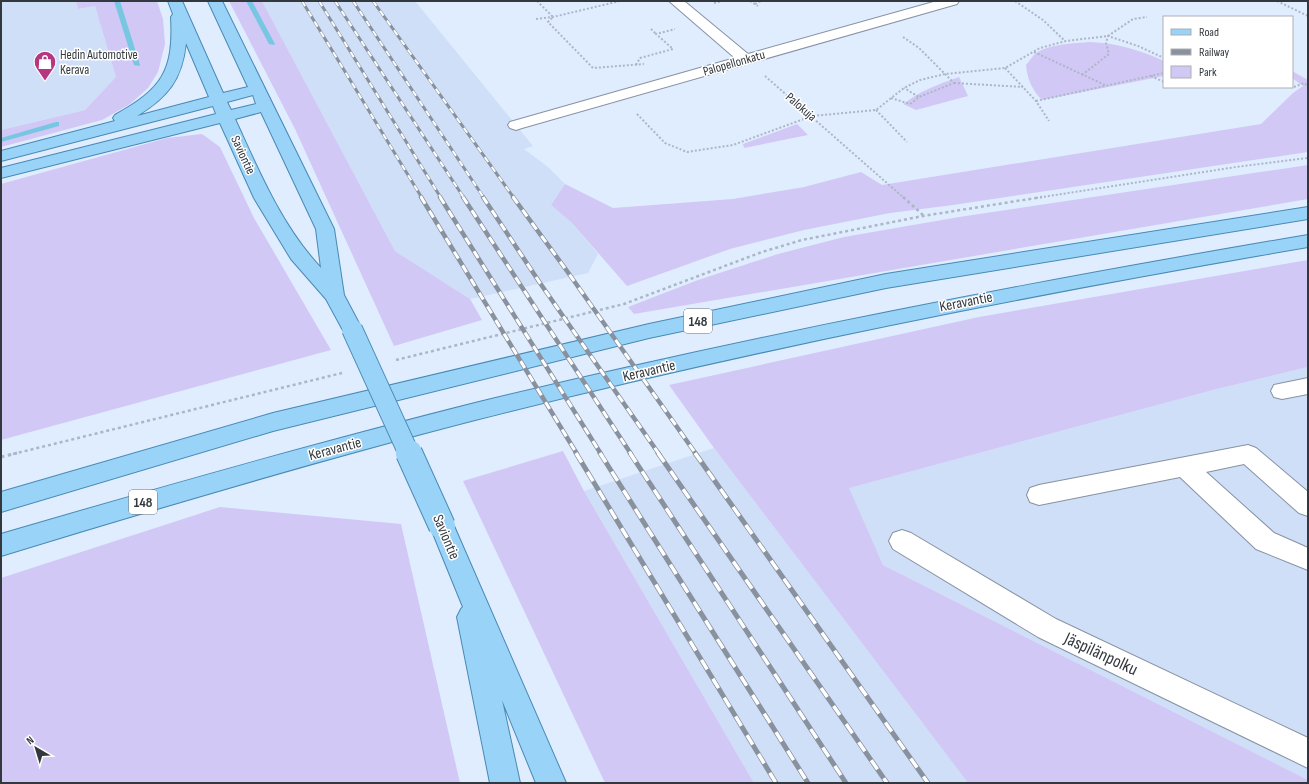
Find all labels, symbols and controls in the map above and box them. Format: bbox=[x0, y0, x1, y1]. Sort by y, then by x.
legend bbox=[1163, 16, 1293, 88]
text: Road bbox=[1199, 25, 1219, 40]
text: Railway bbox=[1199, 45, 1230, 60]
place label: Hedin Automotive Kerava bbox=[60, 47, 138, 78]
street label: Palopellonkatu bbox=[701, 47, 767, 79]
shop icon: Hedin Automotive Kerava bbox=[32, 49, 58, 82]
text: Park bbox=[1199, 65, 1217, 80]
street label: Palokuja bbox=[782, 89, 820, 125]
street label: Saviontie bbox=[227, 133, 259, 177]
street label: Keravantie bbox=[938, 288, 994, 316]
road number: 148 bbox=[684, 309, 712, 333]
street label: Keravantie bbox=[621, 356, 677, 386]
street label: Keravantie bbox=[307, 433, 363, 465]
road number: 148 bbox=[129, 490, 157, 514]
street label: Saviontie bbox=[428, 512, 464, 562]
street label: Jäspilänpolku bbox=[1060, 627, 1141, 680]
north arrow bbox=[16, 728, 56, 768]
text: N bbox=[24, 734, 37, 747]

